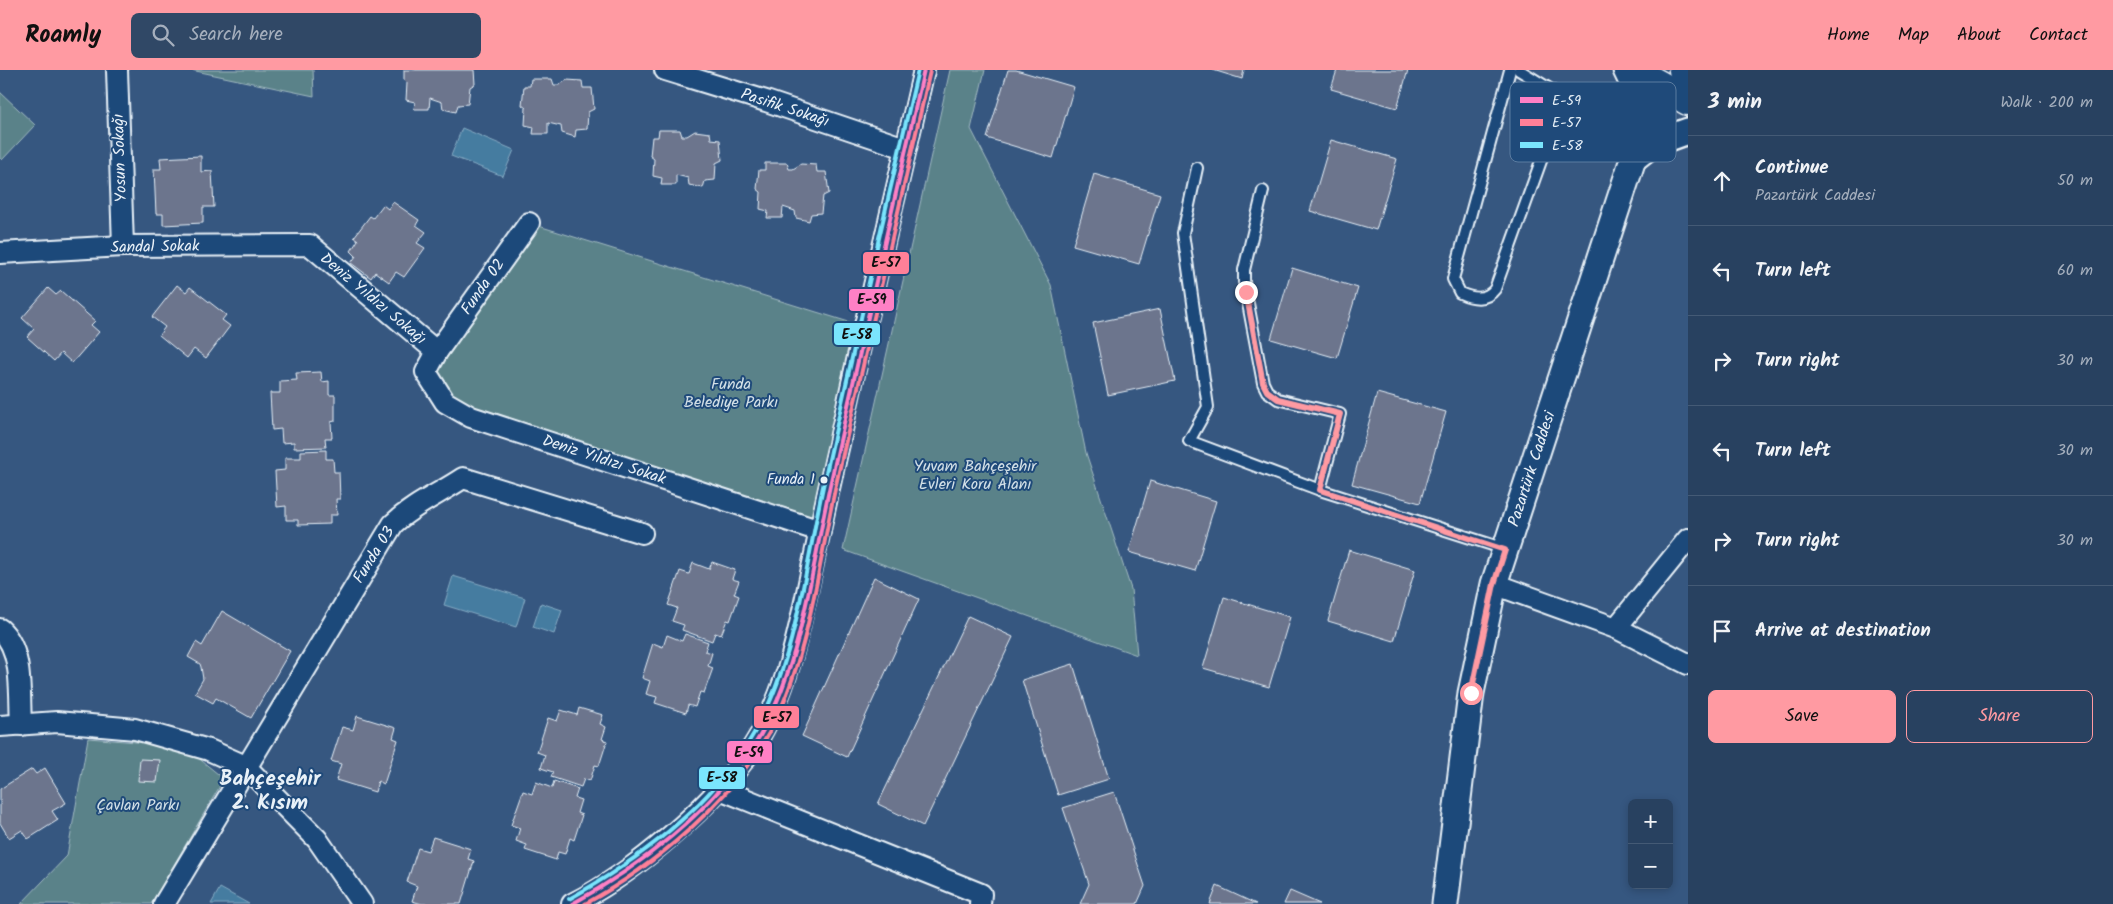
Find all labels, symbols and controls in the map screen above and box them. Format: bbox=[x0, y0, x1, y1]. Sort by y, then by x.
search box bbox=[131, 13, 481, 58]
text: Roamly bbox=[25, 16, 101, 55]
text: Search here bbox=[189, 20, 283, 50]
icon: search bbox=[149, 21, 177, 49]
text: Home bbox=[1827, 21, 1870, 50]
text: Map bbox=[1898, 21, 1929, 50]
text: About bbox=[1957, 21, 2001, 50]
text: Contact bbox=[2029, 21, 2088, 50]
street label: Pasifik Sokağı bbox=[738, 82, 832, 134]
legend bbox=[1510, 82, 1676, 162]
text: 3 min bbox=[1708, 86, 1762, 119]
text: E-59 bbox=[1552, 90, 1581, 112]
text: Walk · 200 m bbox=[2000, 90, 2093, 115]
text: E-57 bbox=[1552, 112, 1581, 134]
street label: Yosun Sokağı bbox=[106, 113, 134, 203]
text: E-58 bbox=[1552, 135, 1583, 157]
text: Continue bbox=[1755, 153, 1828, 183]
icon: ahead bbox=[1708, 167, 1736, 195]
text: 50 m bbox=[2057, 168, 2093, 193]
text: Pazartürk Caddesi bbox=[1755, 183, 1875, 208]
street label: Sandal Sokak bbox=[110, 234, 200, 260]
street label: Deniz Yıldızı Sokağı bbox=[314, 247, 432, 351]
line badge: E-57 bbox=[862, 251, 910, 275]
text: E-57 bbox=[872, 252, 901, 274]
street label: Funda 02 bbox=[454, 254, 512, 320]
text: Turn left bbox=[1755, 256, 1830, 286]
icon: left bbox=[1708, 257, 1736, 285]
text: 60 m bbox=[2057, 258, 2093, 283]
route end bbox=[1235, 281, 1258, 304]
line badge: E-59 bbox=[848, 288, 895, 312]
text: E-59 bbox=[857, 289, 887, 311]
line badge: E-58 bbox=[833, 322, 881, 346]
text: E-58 bbox=[842, 324, 873, 346]
text: Turn right bbox=[1755, 346, 1840, 376]
icon: right bbox=[1708, 347, 1736, 375]
text: 30 m bbox=[2057, 348, 2093, 373]
park label: Funda Belediye Parkı bbox=[684, 372, 778, 415]
street label: Pazartürk Caddesi bbox=[1502, 407, 1563, 530]
street label: Deniz Yıldızı Sokak bbox=[539, 428, 669, 492]
text: Turn left bbox=[1755, 436, 1830, 466]
icon: left bbox=[1708, 437, 1736, 465]
text: 30 m bbox=[2057, 438, 2093, 463]
park label: Yuvam Bahçeşehir Evleri Koru Alanı bbox=[914, 454, 1038, 497]
place label: Funda 1 bbox=[767, 468, 815, 492]
marker: Funda 1 bbox=[819, 475, 829, 485]
street label: Funda 03 bbox=[347, 521, 401, 589]
text: Turn right bbox=[1755, 526, 1840, 556]
icon: right bbox=[1708, 527, 1736, 555]
text: 30 m bbox=[2057, 528, 2093, 553]
text: Arrive at destination bbox=[1755, 616, 1931, 646]
icon: arrive bbox=[1708, 617, 1736, 645]
route start bbox=[1460, 682, 1483, 705]
button: Save bbox=[1708, 690, 1896, 743]
button: Share bbox=[1906, 690, 2093, 743]
line badge: E-57 bbox=[753, 705, 800, 729]
text: E-57 bbox=[763, 707, 792, 729]
line badge: E-59 bbox=[726, 740, 773, 764]
text: E-59 bbox=[734, 742, 764, 764]
district label: Bahçeşehir 2. Kısım bbox=[219, 763, 322, 820]
line badge: E-58 bbox=[698, 766, 746, 790]
text: E-58 bbox=[707, 767, 738, 789]
park label: Çavlan Parkı bbox=[96, 793, 180, 818]
map controls bbox=[1628, 799, 1673, 889]
button: + bbox=[1628, 799, 1673, 844]
button: − bbox=[1628, 844, 1673, 889]

